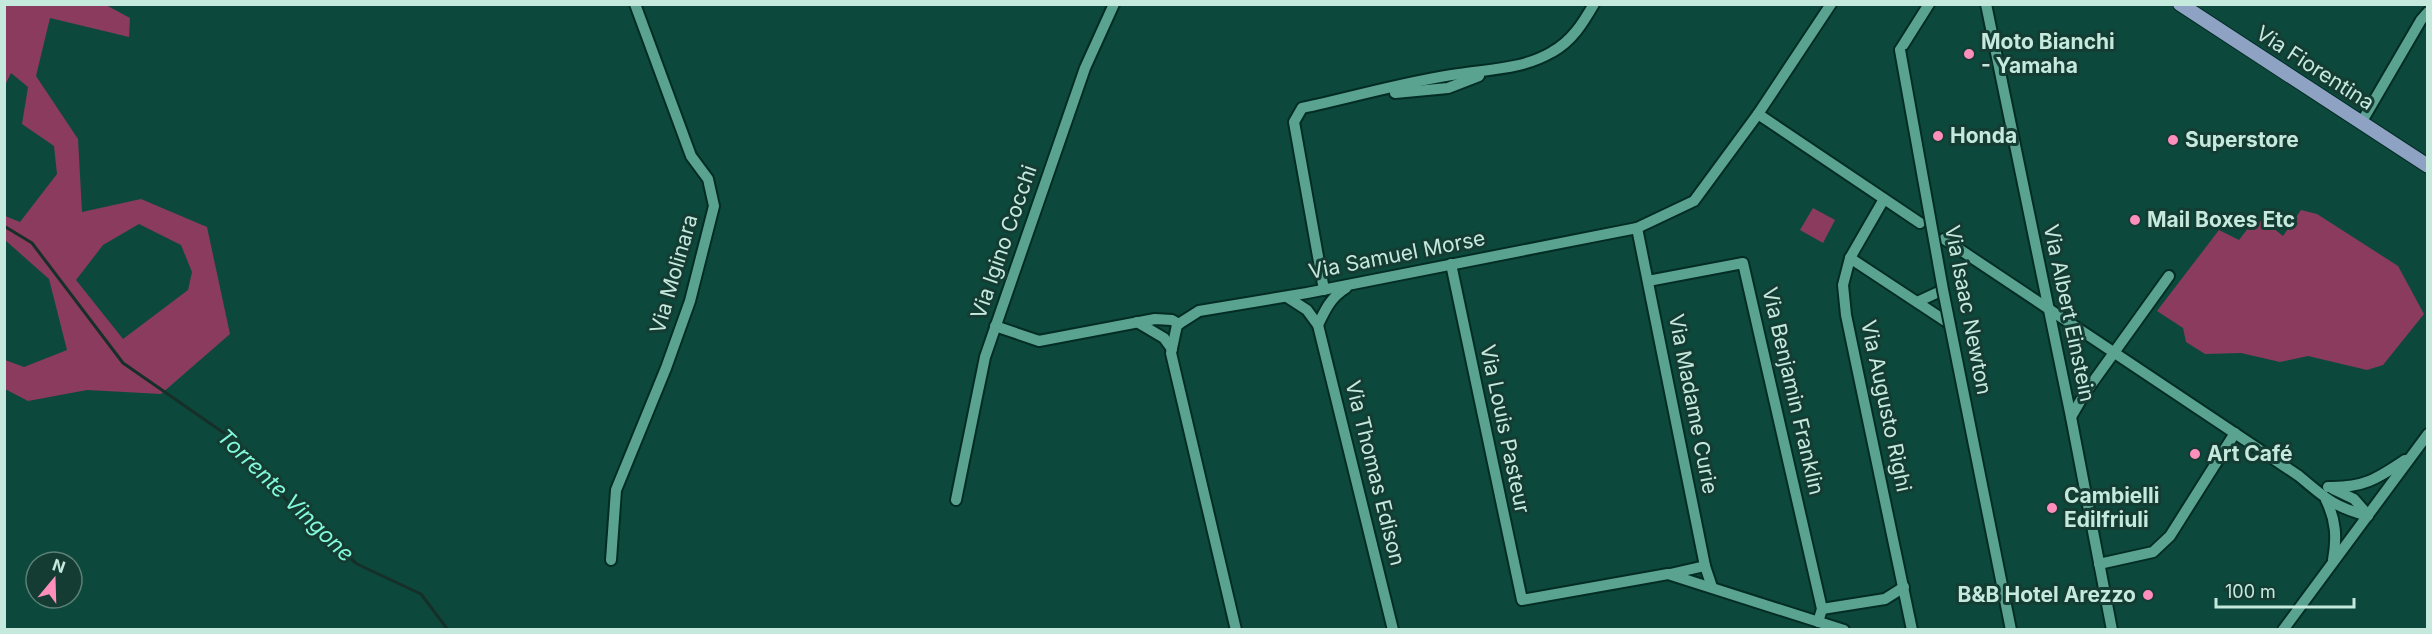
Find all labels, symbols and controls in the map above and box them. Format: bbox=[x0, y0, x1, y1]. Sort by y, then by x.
street label: Via Fiorentina bbox=[2252, 20, 2379, 115]
place label: Moto Bianchi - Yamaha bbox=[1981, 29, 2115, 78]
marker: Moto Bianchi - Yamaha bbox=[1962, 47, 1976, 61]
place label: Honda bbox=[1950, 123, 2017, 148]
place label: Superstore bbox=[2185, 127, 2299, 152]
marker: Honda bbox=[1931, 129, 1945, 143]
marker: Superstore bbox=[2166, 133, 2180, 147]
street label: Via Igino Cocchi bbox=[965, 162, 1042, 322]
place label: Mail Boxes Etc bbox=[2147, 207, 2295, 232]
street label: Via Molinara bbox=[645, 211, 702, 336]
marker: Mail Boxes Etc bbox=[2128, 213, 2142, 227]
street label: Via Albert Einstein bbox=[2038, 222, 2100, 404]
street label: Via Isaac Newton bbox=[1940, 223, 1997, 397]
street label: Via Samuel Morse bbox=[1306, 225, 1487, 284]
street label: Via Benjamin Franklin bbox=[1757, 285, 1830, 497]
street label: Via Madame Curie bbox=[1664, 312, 1723, 496]
street label: Via Augusto Righi bbox=[1856, 318, 1917, 494]
street label: Via Louis Pasteur bbox=[1475, 342, 1536, 516]
street label: Via Thomas Edison bbox=[1340, 378, 1411, 568]
water label: Torrente Vingone bbox=[212, 423, 360, 567]
place label: Art Café bbox=[2207, 441, 2292, 466]
marker: Art Café bbox=[2188, 447, 2202, 461]
place label: Cambielli Edilfriuli bbox=[2064, 483, 2159, 532]
marker: Cambielli Edilfriuli bbox=[2045, 501, 2059, 515]
north arrow bbox=[24, 550, 84, 610]
text: N bbox=[50, 554, 68, 577]
scale bar bbox=[2216, 571, 2354, 609]
text: 100 m bbox=[2225, 581, 2276, 602]
place label: B&B Hotel Arezzo bbox=[1958, 582, 2136, 607]
marker: B&B Hotel Arezzo bbox=[2141, 588, 2155, 602]

